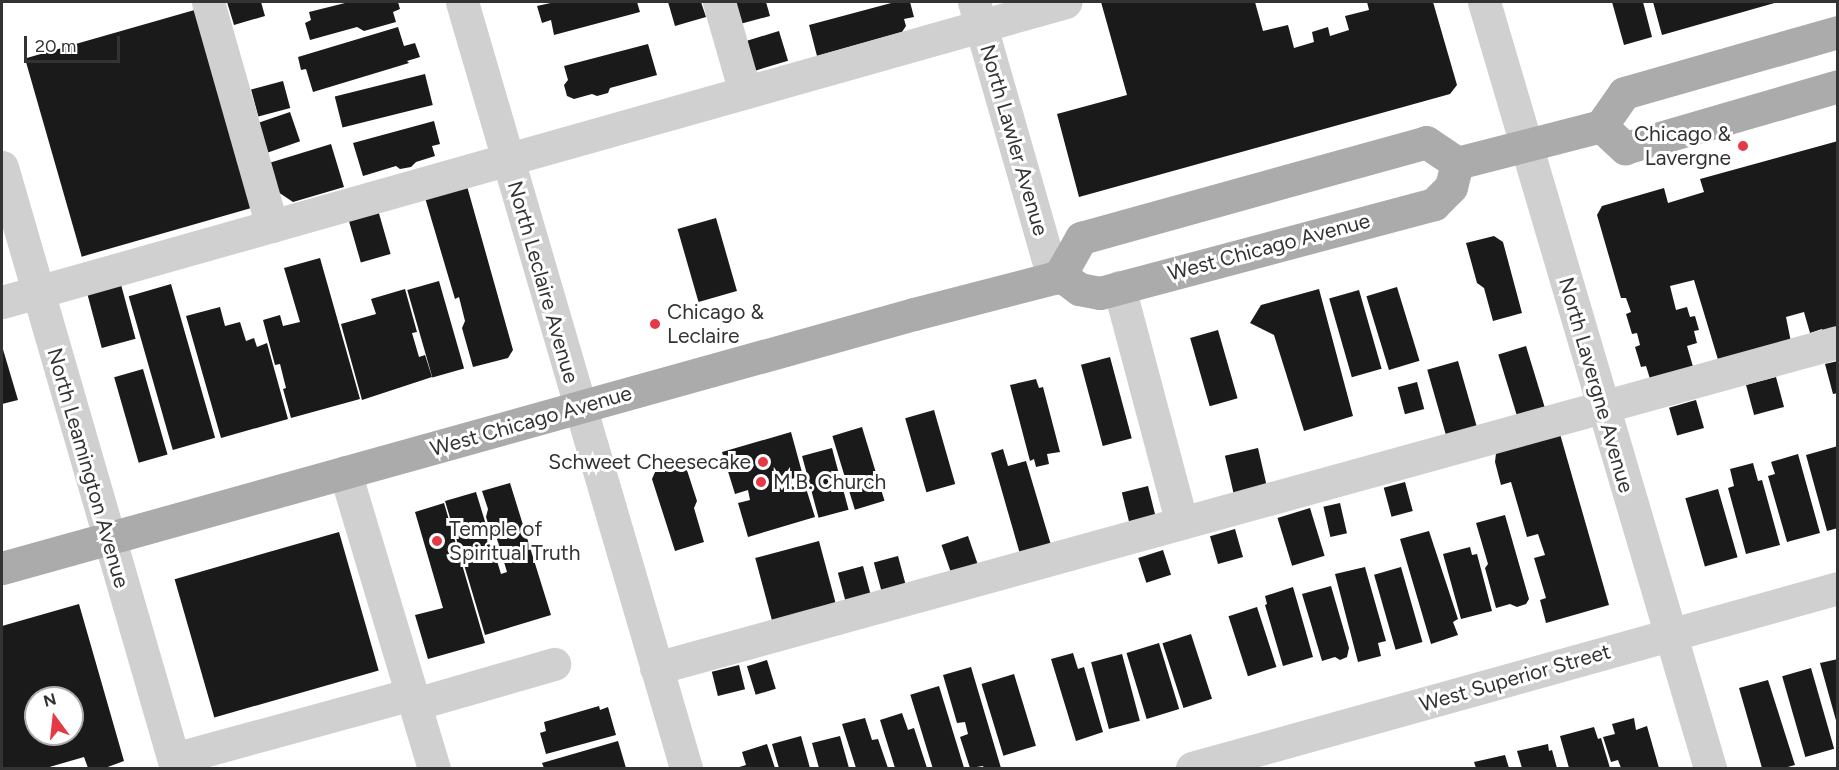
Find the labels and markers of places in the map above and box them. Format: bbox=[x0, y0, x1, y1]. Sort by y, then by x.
place label: Chicago & Lavergne bbox=[1634, 121, 1731, 171]
marker: Chicago & Lavergne bbox=[1736, 139, 1750, 153]
place label: Chicago & Leclaire bbox=[667, 299, 764, 349]
marker: Chicago & Leclaire bbox=[648, 317, 662, 331]
place label: Schweet Cheesecake bbox=[548, 449, 751, 475]
marker: Schweet Cheesecake bbox=[756, 455, 770, 469]
place label: M.B. Church bbox=[773, 469, 886, 495]
marker: M.B. Church bbox=[754, 475, 768, 489]
place label: Temple of Spiritual Truth bbox=[449, 516, 580, 566]
marker: Temple of Spiritual Truth bbox=[430, 534, 444, 548]

